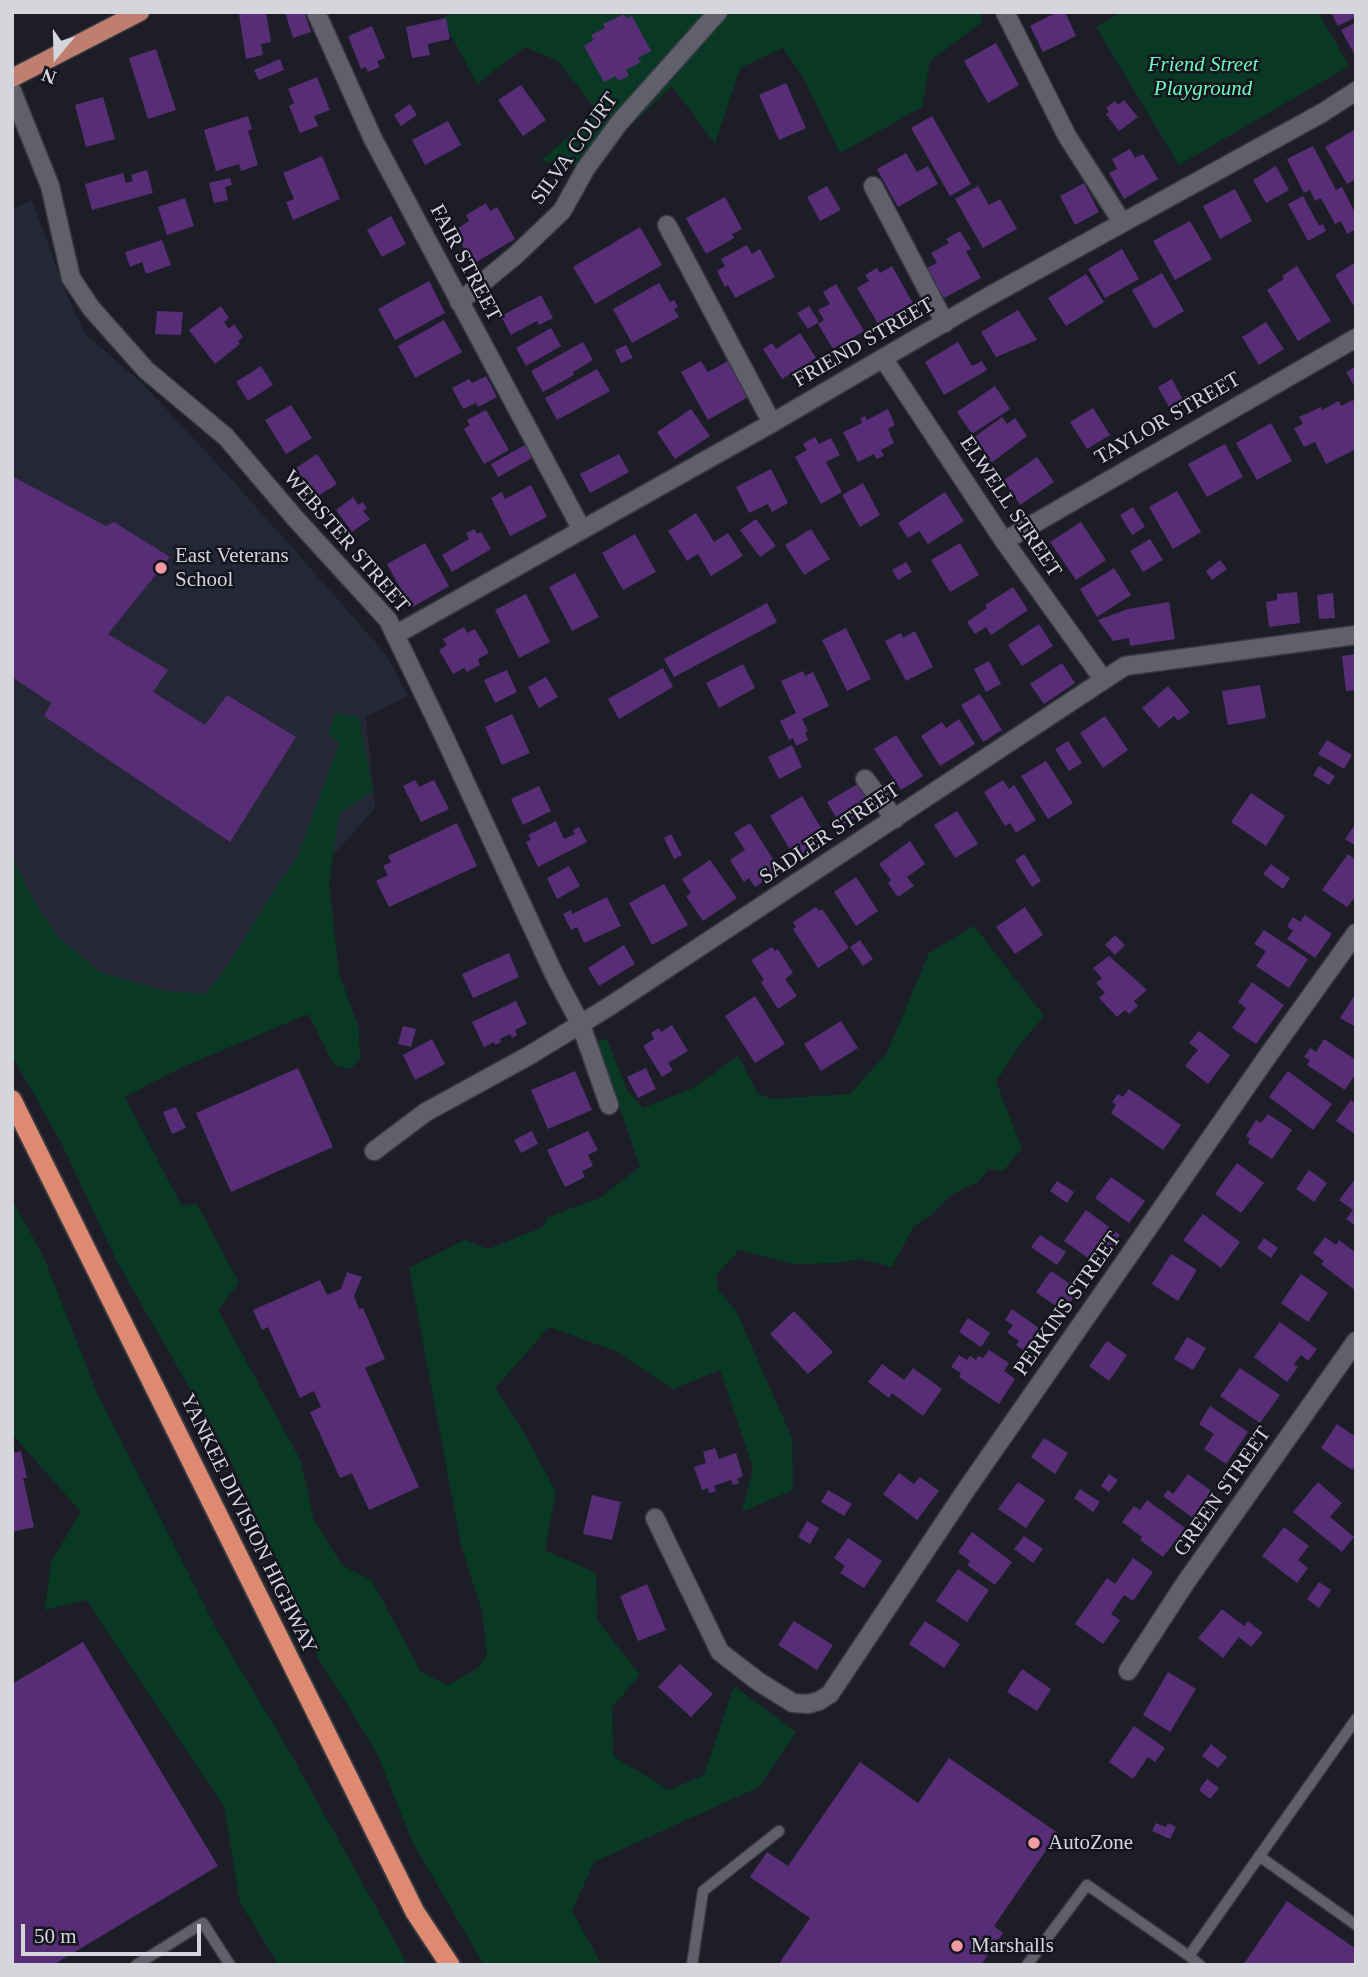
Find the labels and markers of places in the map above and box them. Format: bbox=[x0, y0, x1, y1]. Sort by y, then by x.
place label: East Veterans School bbox=[175, 543, 289, 593]
marker: East Veterans School bbox=[153, 560, 169, 576]
place label: AutoZone bbox=[1048, 1830, 1133, 1856]
marker: AutoZone bbox=[1026, 1835, 1042, 1851]
place label: Marshalls bbox=[971, 1933, 1054, 1959]
marker: Marshalls bbox=[949, 1938, 965, 1954]

